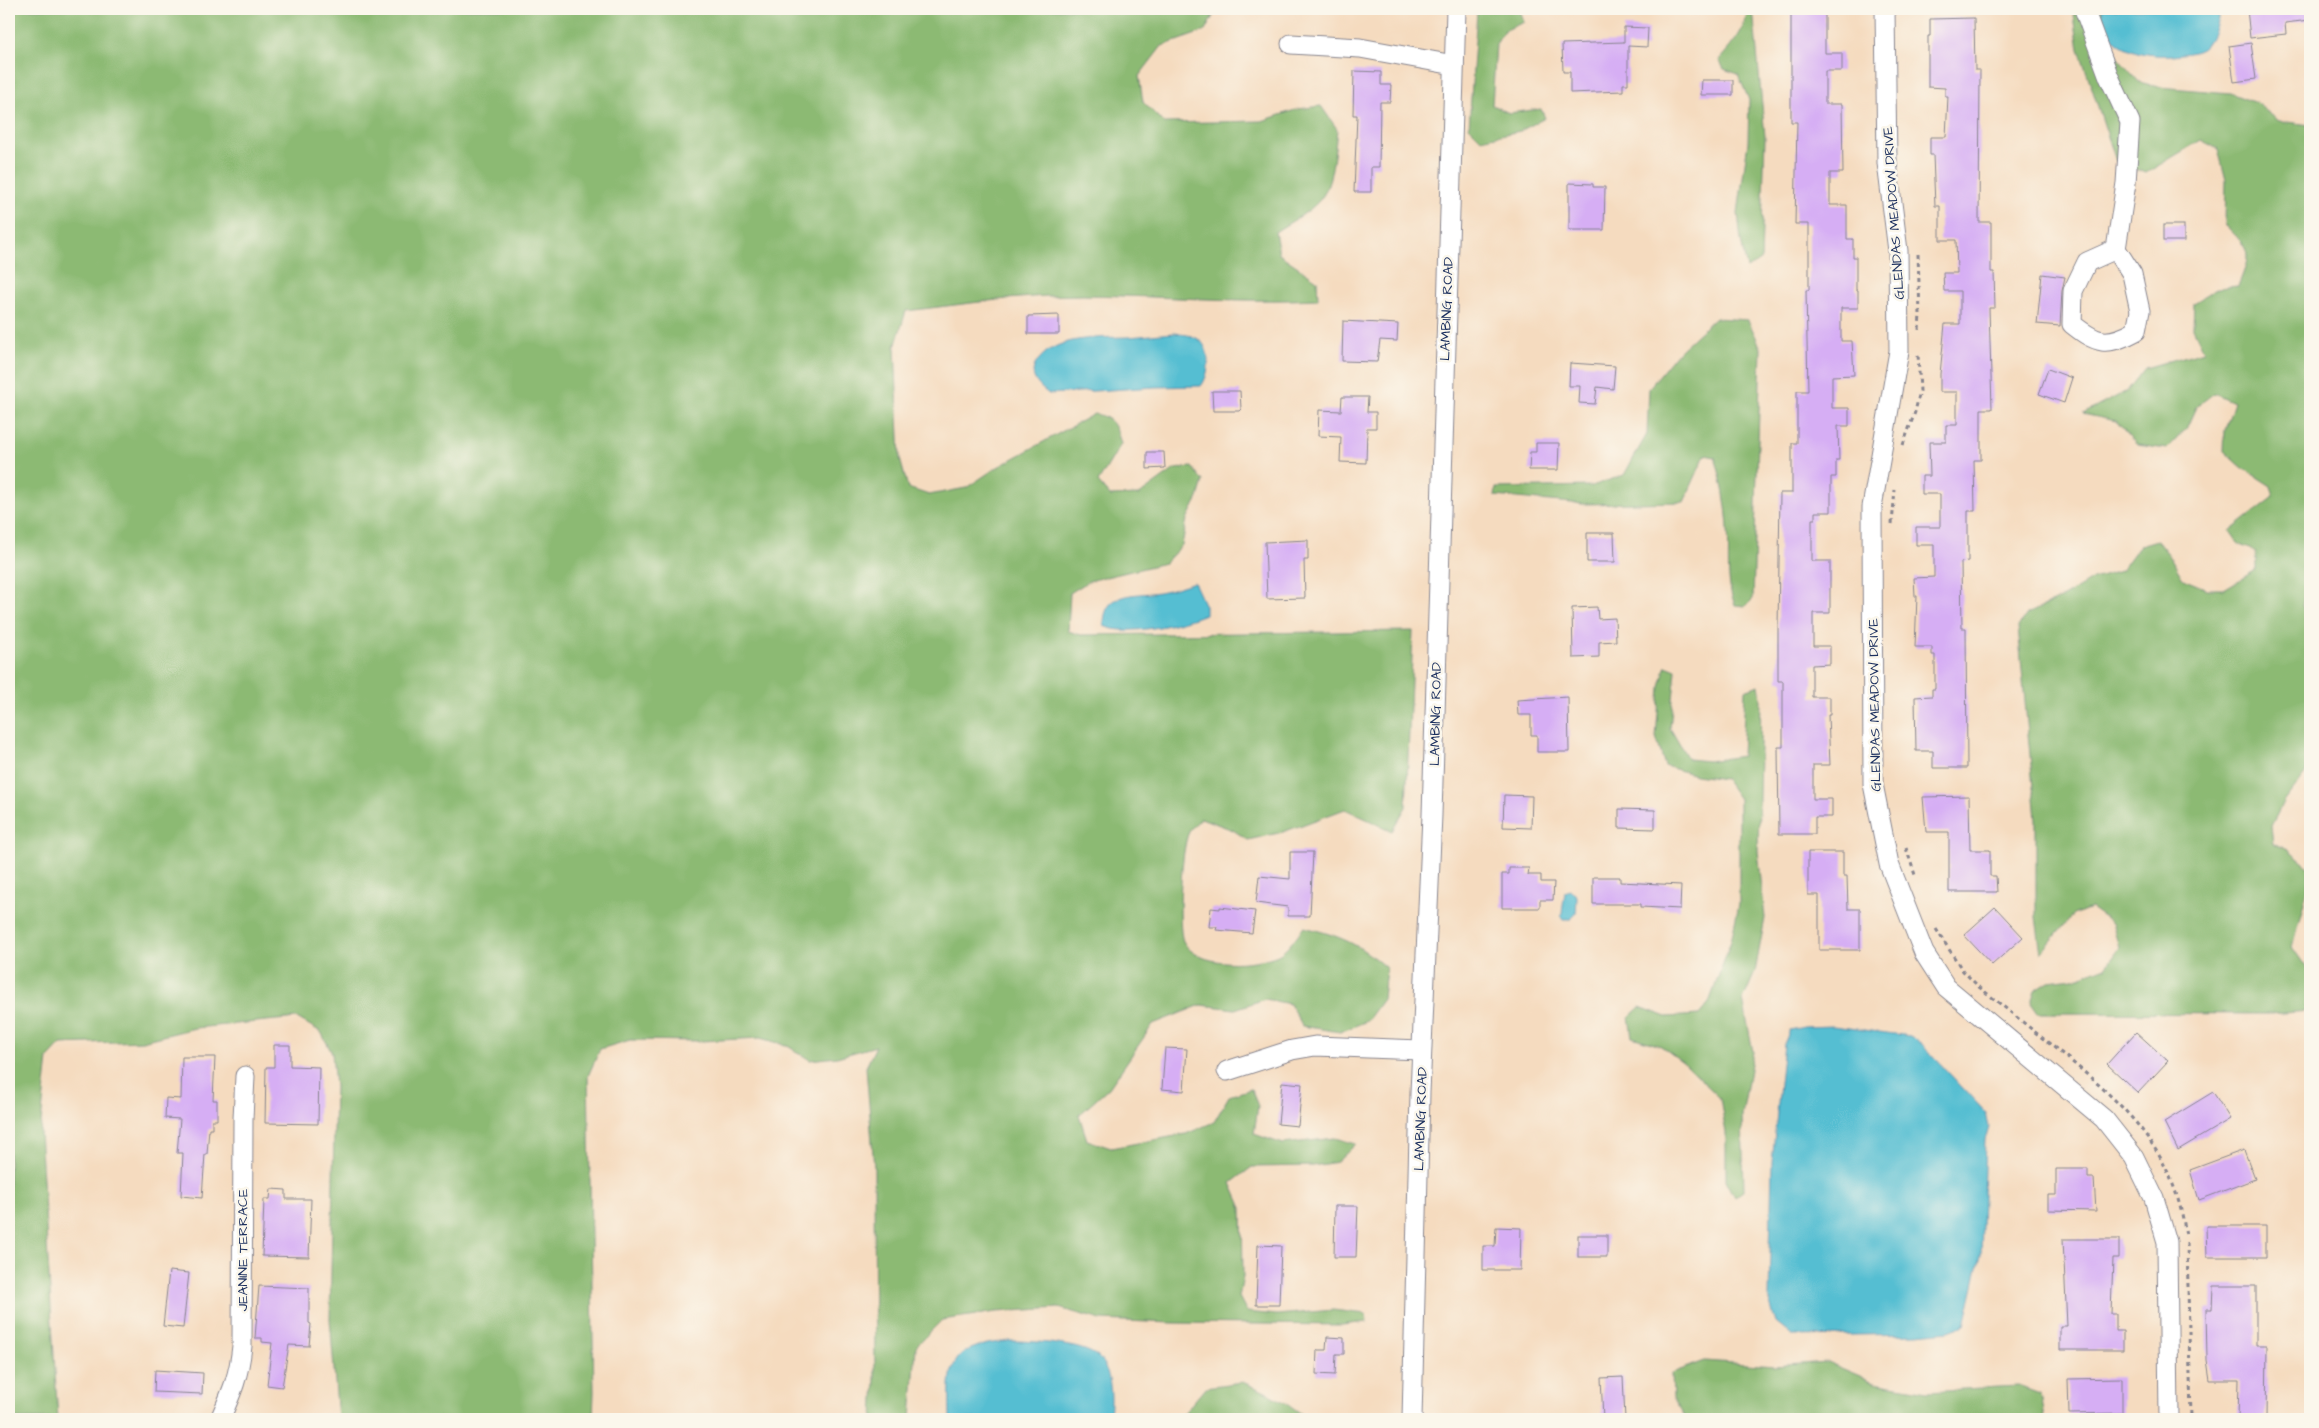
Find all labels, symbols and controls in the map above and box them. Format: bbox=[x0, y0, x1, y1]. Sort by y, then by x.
street label: GLENDAS MEADOW DRIVE bbox=[1878, 125, 1910, 300]
street label: LAMBING ROAD bbox=[1435, 257, 1459, 361]
street label: GLENDAS MEADOW DRIVE bbox=[1863, 617, 1887, 792]
street label: LAMBING ROAD bbox=[1425, 662, 1447, 766]
street label: LAMBING ROAD bbox=[1409, 1067, 1433, 1171]
street label: JEANINE TERRACE bbox=[233, 1188, 253, 1311]

